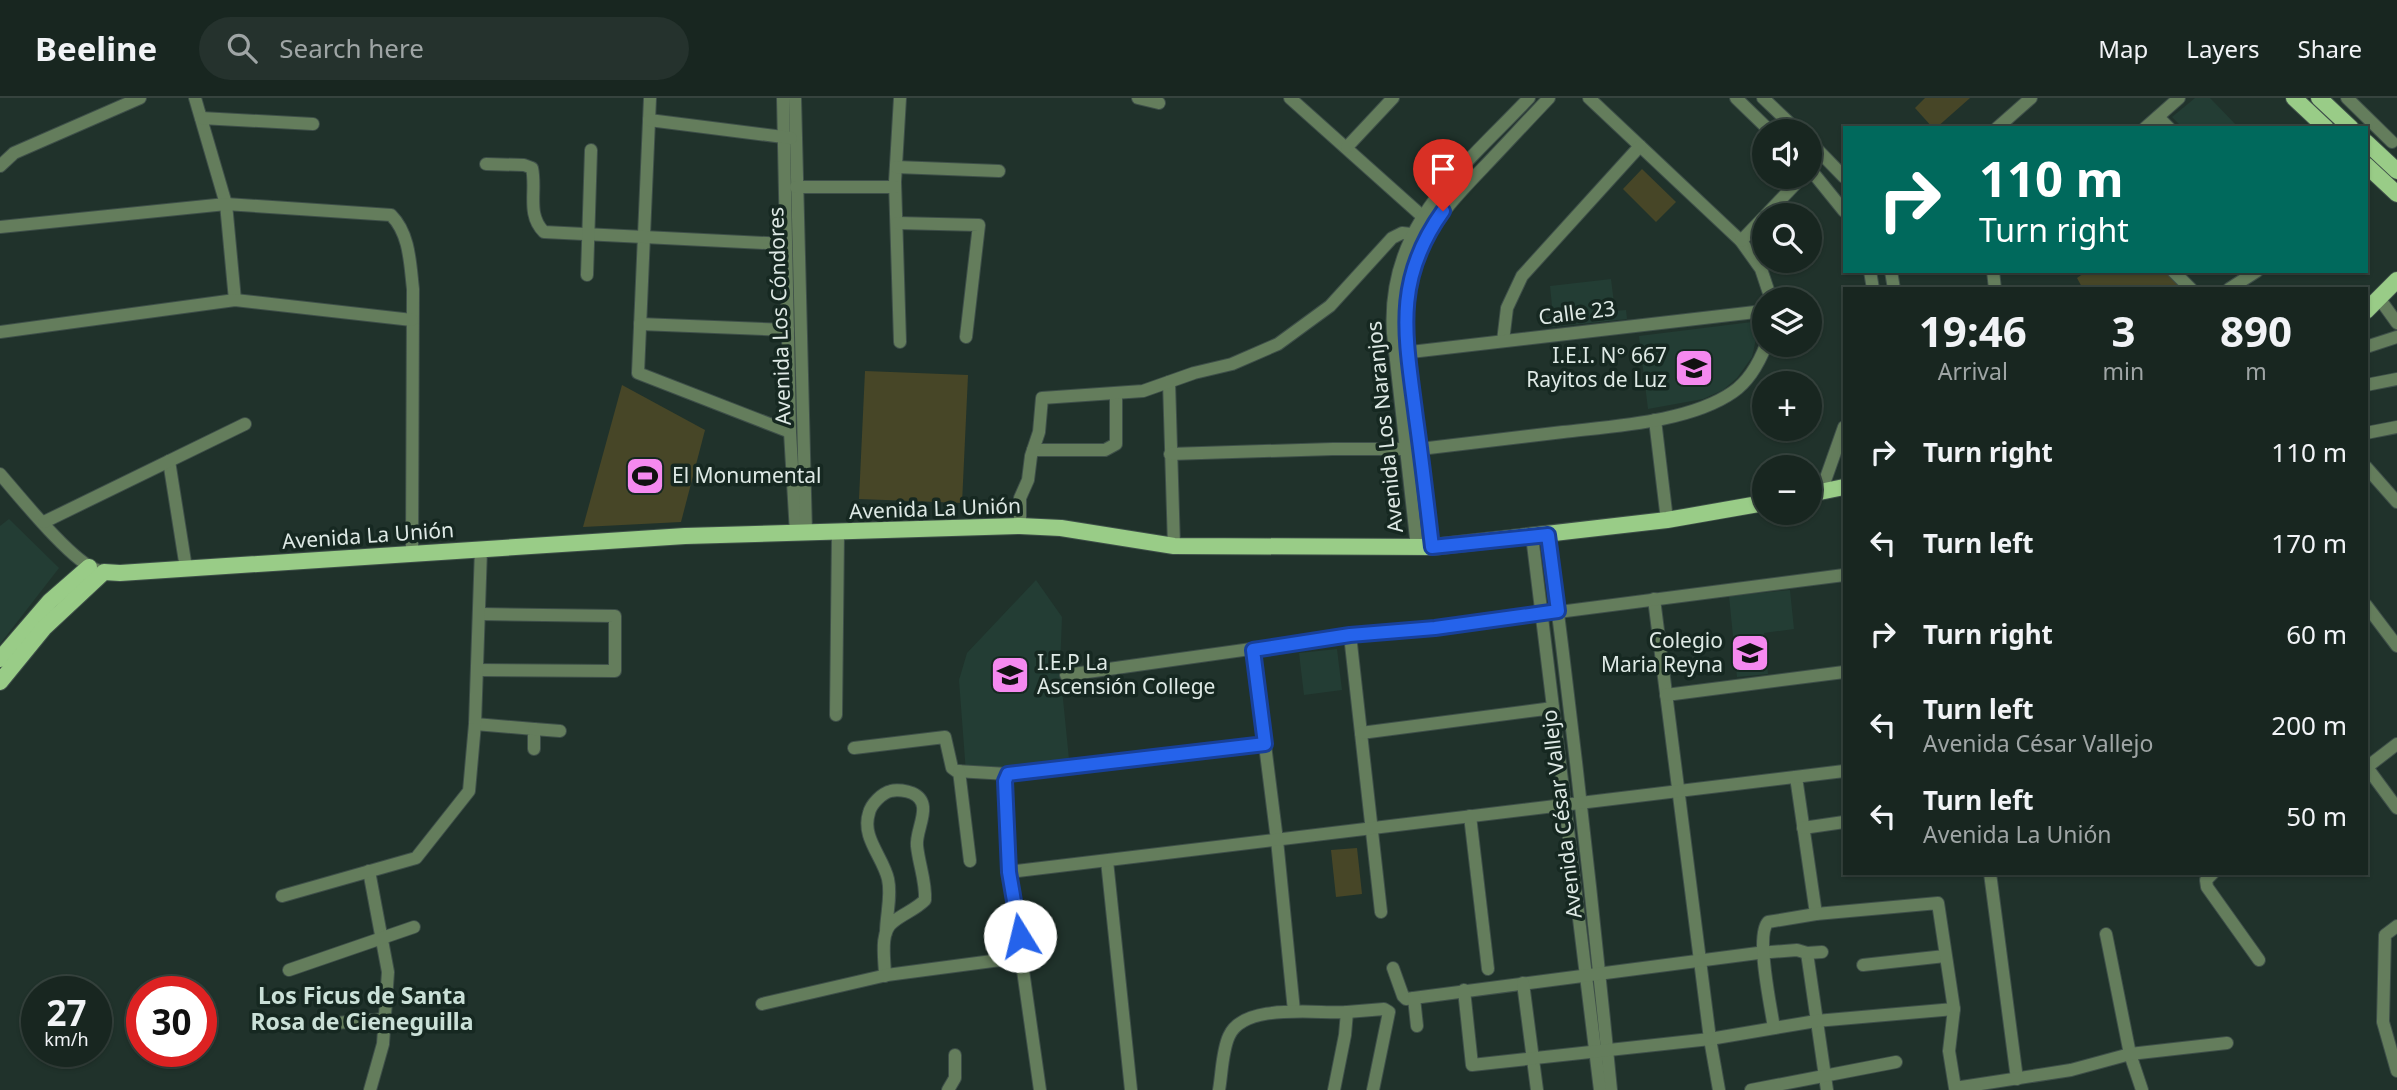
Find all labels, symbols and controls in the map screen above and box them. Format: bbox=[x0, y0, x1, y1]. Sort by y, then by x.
search box bbox=[199, 17, 689, 80]
text: Beeline bbox=[35, 26, 157, 71]
icon: search bbox=[223, 29, 261, 67]
text: Search here bbox=[279, 30, 424, 66]
text: Map bbox=[2098, 32, 2148, 65]
text: Layers bbox=[2186, 32, 2260, 65]
text: Share bbox=[2298, 32, 2362, 65]
map controls bbox=[1752, 119, 1822, 525]
button: sound bbox=[1752, 119, 1822, 189]
pin bbox=[1413, 139, 1473, 211]
text: 110 m bbox=[1979, 145, 2124, 211]
icon: arrive bbox=[1424, 150, 1462, 188]
icon: right bbox=[1864, 154, 1955, 245]
button: search bbox=[1752, 203, 1822, 273]
street label: Avenida Los Cóndores bbox=[761, 206, 797, 426]
text: Turn right bbox=[1979, 208, 2129, 251]
button: layers bbox=[1752, 287, 1822, 357]
street label: Calle 23 bbox=[1537, 293, 1617, 331]
text: 19:46 bbox=[1919, 302, 2027, 359]
text: 3 bbox=[2111, 302, 2135, 359]
text: 890 bbox=[2220, 302, 2292, 359]
street label: Avenida Los Naranjos bbox=[1359, 320, 1409, 534]
place label: I.E.I. N° 667 Rayitos de Luz bbox=[1526, 341, 1667, 393]
school or university icon: I.E.I. N° 667 Rayitos de Luz bbox=[1673, 347, 1715, 389]
text: Arrival bbox=[1938, 355, 2008, 387]
text: min bbox=[2103, 355, 2144, 387]
text: m bbox=[2245, 355, 2267, 387]
button: + bbox=[1752, 371, 1822, 441]
icon: right bbox=[1864, 433, 1902, 471]
text: Turn right bbox=[1923, 434, 2053, 470]
text: 110 m bbox=[2271, 434, 2347, 470]
sports icon: El Monumental bbox=[624, 455, 666, 497]
button: − bbox=[1752, 455, 1822, 525]
place label: El Monumental bbox=[672, 461, 822, 489]
street label: Avenida La Unión bbox=[848, 491, 1021, 525]
street label: Avenida La Unión bbox=[281, 515, 455, 555]
icon: left bbox=[1864, 524, 1902, 562]
text: Turn left bbox=[1923, 525, 2034, 561]
text: 170 m bbox=[2271, 525, 2347, 561]
icon: right bbox=[1864, 615, 1902, 653]
text: Turn right bbox=[1923, 616, 2053, 652]
text: 60 m bbox=[2286, 616, 2347, 652]
place label: Colegio Maria Reyna bbox=[1601, 626, 1723, 678]
school or university icon: Colegio Maria Reyna bbox=[1729, 632, 1771, 674]
place label: I.E.P La Ascensión College bbox=[1037, 648, 1215, 700]
school or university icon: I.E.P La Ascensión College bbox=[989, 654, 1031, 696]
text: Turn left bbox=[1923, 691, 2034, 727]
icon: left bbox=[1864, 706, 1902, 744]
text: 200 m bbox=[2271, 707, 2347, 743]
street label: Avenida César Vallejo bbox=[1534, 708, 1588, 920]
text: Avenida César Vallejo bbox=[1923, 727, 2153, 759]
text: Turn left bbox=[1923, 782, 2034, 818]
icon: left bbox=[1864, 797, 1902, 835]
text: 50 m bbox=[2286, 798, 2347, 834]
text: Avenida La Unión bbox=[1923, 818, 2112, 850]
position arrow bbox=[983, 899, 1057, 973]
speed limit sign: 30 bbox=[126, 976, 217, 1067]
district label: Los Ficus de Santa Rosa de Cieneguilla bbox=[251, 979, 473, 1037]
text: 27 bbox=[46, 989, 87, 1036]
text: km/h bbox=[44, 1027, 89, 1051]

